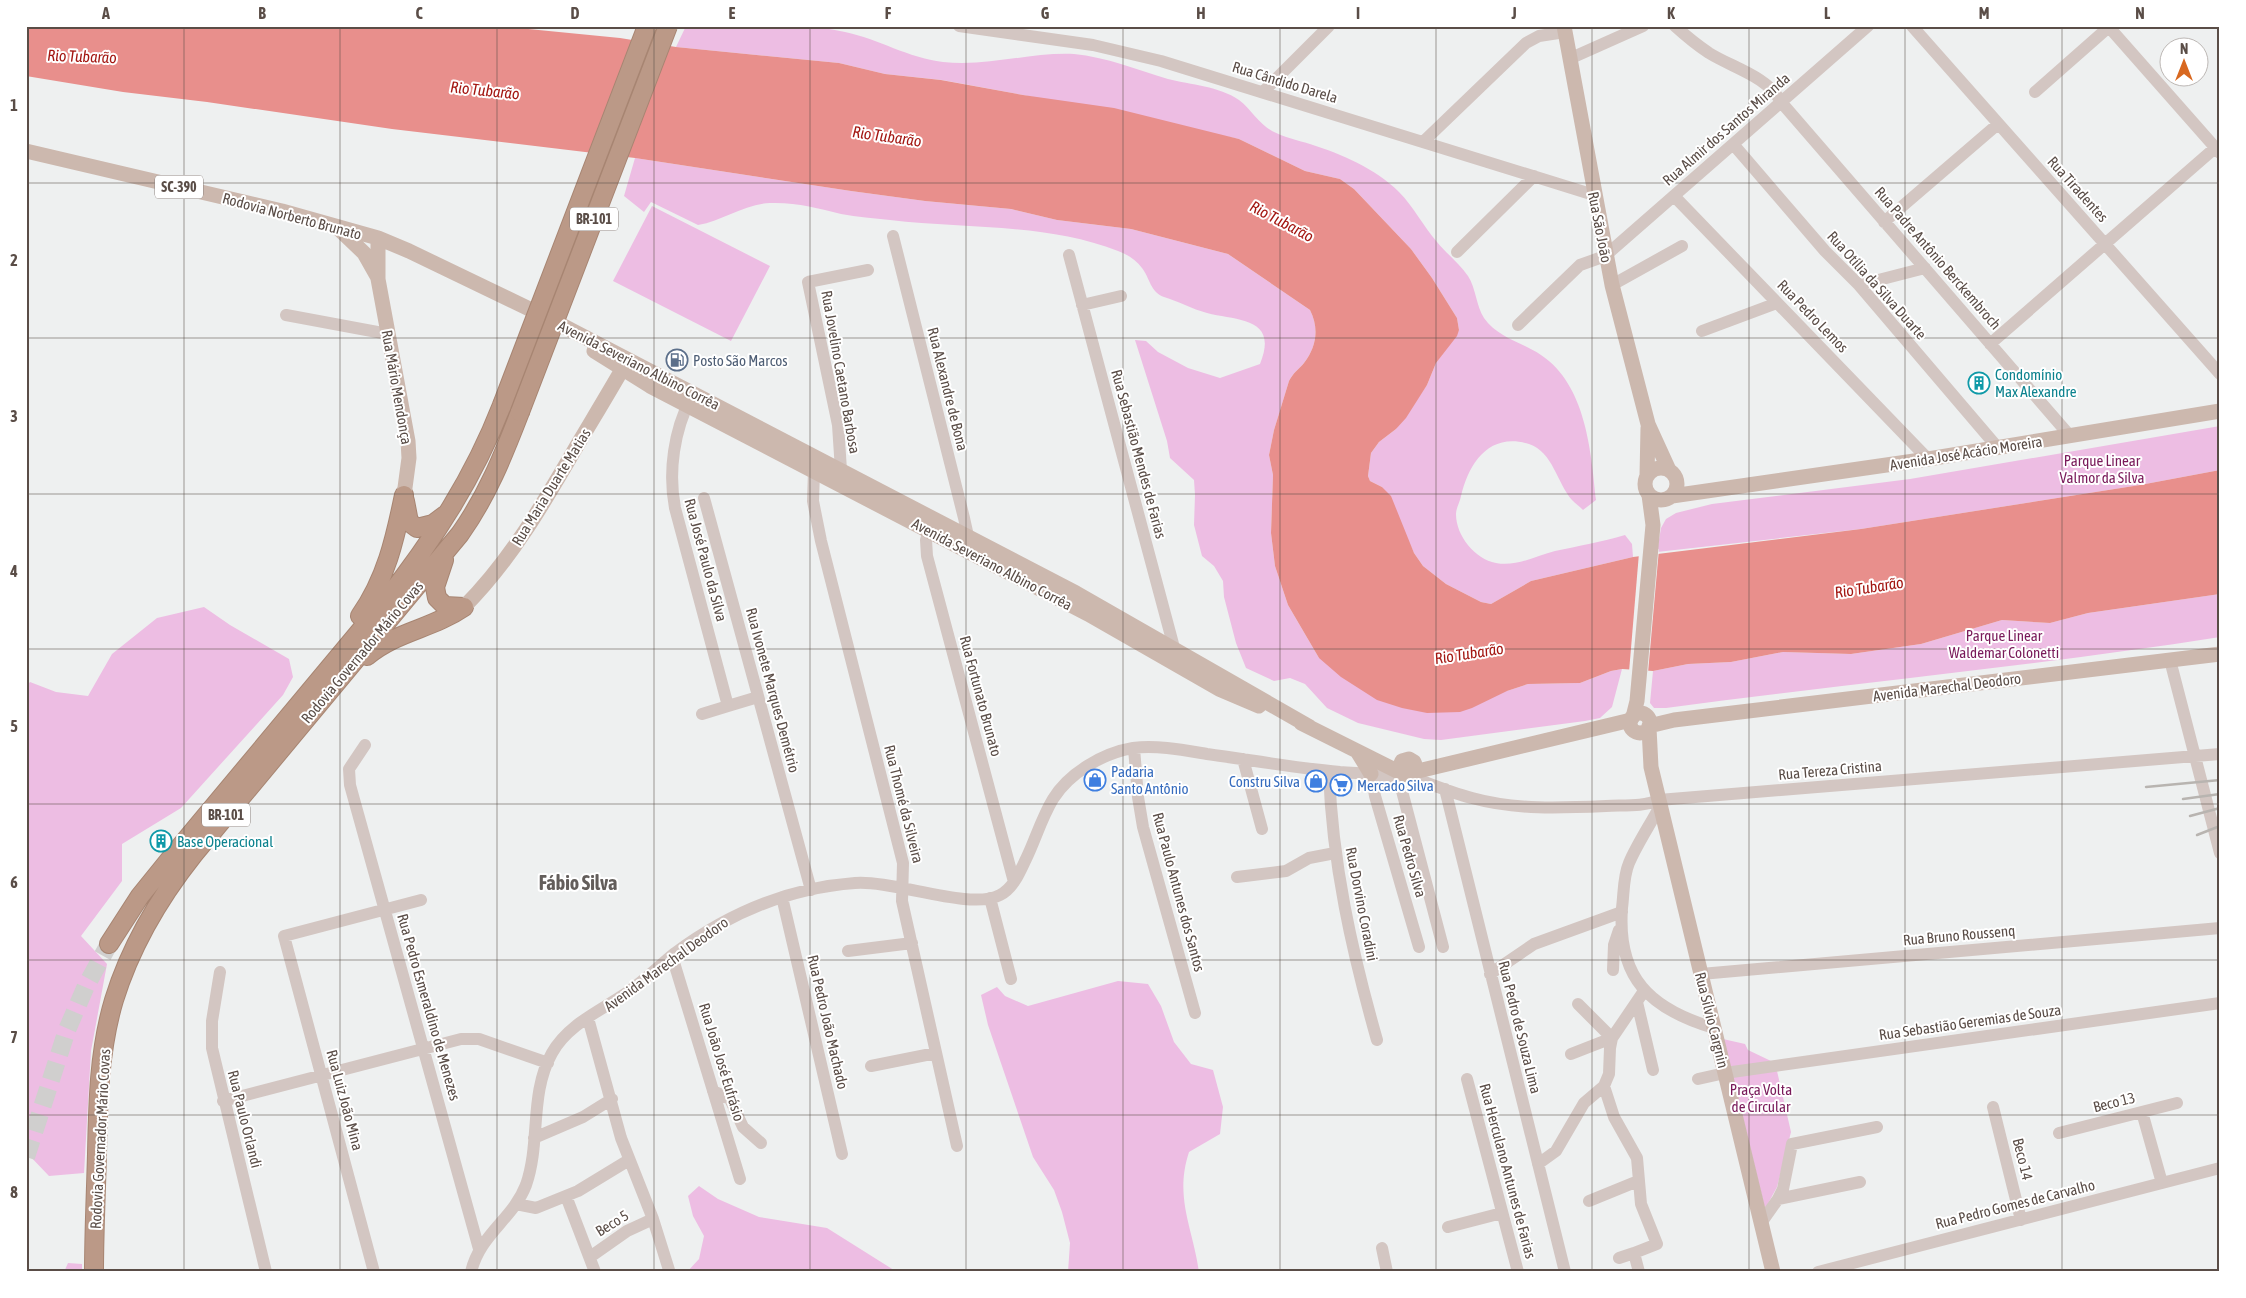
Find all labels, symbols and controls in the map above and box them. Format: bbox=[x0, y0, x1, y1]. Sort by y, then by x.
text: A bbox=[101, 4, 110, 22]
text: B bbox=[258, 4, 266, 22]
text: C bbox=[415, 4, 423, 22]
text: D bbox=[571, 4, 580, 22]
text: E bbox=[729, 4, 736, 22]
text: F bbox=[885, 4, 892, 22]
text: G bbox=[1041, 4, 1050, 22]
text: H bbox=[1196, 4, 1206, 22]
text: I bbox=[1356, 4, 1360, 22]
text: J bbox=[1510, 4, 1517, 22]
text: K bbox=[1667, 4, 1675, 22]
text: L bbox=[1824, 4, 1831, 22]
text: M bbox=[1979, 4, 1989, 22]
text: N bbox=[2135, 4, 2145, 22]
north arrow bbox=[2158, 38, 2208, 88]
text: N bbox=[2180, 41, 2188, 57]
water label: Rio Tubarão bbox=[47, 46, 117, 66]
street label: Rua Cândido Darela bbox=[1230, 58, 1340, 106]
street label: Rua Almir dos Santos Miranda bbox=[1659, 69, 1793, 189]
water label: Rio Tubarão bbox=[449, 77, 521, 103]
text: 1 bbox=[10, 96, 18, 114]
water label: Rio Tubarão bbox=[851, 122, 923, 150]
street label: Rua Tiradentes bbox=[2044, 153, 2112, 225]
road number: SC-390 bbox=[155, 176, 203, 198]
street label: Rua Padre Antônio Berckembroch bbox=[1872, 183, 2004, 333]
street label: Rodovia Norberto Brunato bbox=[221, 189, 363, 243]
street label: Rua São João bbox=[1585, 190, 1615, 264]
water label: Rio Tubarão bbox=[1247, 197, 1317, 245]
road number: BR-101 bbox=[570, 208, 618, 230]
street label: Rua Otília da Silva Duarte bbox=[1824, 228, 1930, 343]
text: 2 bbox=[10, 251, 18, 269]
street label: Rua Pedro Lemos bbox=[1774, 276, 1852, 356]
street label: Rua Jovelino Caetano Barbosa bbox=[818, 289, 864, 455]
street label: Avenida Severiano Albino Corrêa bbox=[555, 317, 723, 413]
street label: Rua Alexandre de Bona bbox=[924, 325, 972, 453]
street label: Rua Mário Mendonça bbox=[379, 328, 415, 446]
fuel station icon: Posto São Marcos bbox=[665, 348, 689, 372]
place label: Posto São Marcos bbox=[693, 352, 788, 369]
place label: Condomínio Max Alexandre bbox=[1995, 366, 2077, 400]
street label: Rua Sebastião Mendes de Farias bbox=[1108, 368, 1170, 540]
building icon: Condomínio Max Alexandre bbox=[1967, 371, 1991, 395]
text: 3 bbox=[10, 407, 18, 425]
street label: Rua Maria Duarte Matias bbox=[508, 425, 594, 549]
street label: Avenida José Acácio Moreira bbox=[1889, 433, 2043, 473]
park label: Parque Linear Valmor da Silva bbox=[2060, 452, 2144, 486]
street label: Rua José Paulo da Silva bbox=[681, 497, 731, 623]
street label: Avenida Severiano Albino Corrêa bbox=[909, 515, 1075, 613]
text: 4 bbox=[9, 562, 18, 580]
water label: Rio Tubarão bbox=[1833, 573, 1905, 601]
street label: Rodovia Governador Mário Covas bbox=[298, 578, 426, 726]
street label: Rua Ivonete Marques Demétrio bbox=[743, 606, 803, 774]
park label: Parque Linear Waldemar Colonetti bbox=[1949, 627, 2059, 661]
street label: Rua Fortunato Brunato bbox=[957, 634, 1005, 758]
water label: Rio Tubarão bbox=[1433, 639, 1505, 667]
street label: Avenida Marechal Deodoro bbox=[1872, 669, 2022, 705]
text: 5 bbox=[10, 717, 18, 735]
street label: Rua Thomé da Silveira bbox=[881, 743, 927, 865]
street label: Rua Tereza Cristina bbox=[1778, 757, 1882, 783]
place label: Padaria Santo Antônio bbox=[1111, 763, 1188, 797]
shop icon: Padaria Santo Antônio bbox=[1083, 768, 1107, 792]
shop icon: Constru Silva bbox=[1304, 769, 1328, 793]
place label: Constru Silva bbox=[1229, 773, 1300, 790]
supermarket icon: Mercado Silva bbox=[1329, 773, 1353, 797]
place label: Mercado Silva bbox=[1357, 777, 1434, 794]
road number: BR-101 bbox=[202, 804, 250, 826]
street label: Rua Paulo Antunes dos Santos bbox=[1150, 811, 1208, 973]
street label: Rua Pedro Silva bbox=[1390, 813, 1430, 899]
building icon: Base Operacional bbox=[149, 829, 173, 853]
place label: Base Operacional bbox=[177, 833, 273, 850]
street label: Rua Dorvino Coradini bbox=[1343, 846, 1381, 962]
district label: Fábio Silva bbox=[539, 871, 617, 894]
text: 6 bbox=[10, 873, 18, 891]
street label: Rua Pedro Esmeraldino de Menezes bbox=[394, 912, 464, 1102]
street label: Avenida Marechal Deodoro bbox=[601, 913, 731, 1015]
street label: Rua Bruno Roussenq bbox=[1902, 922, 2016, 948]
street label: Rua Pedro João Machado bbox=[804, 953, 852, 1091]
street label: Rua Pedro de Souza Lima bbox=[1495, 959, 1545, 1095]
street label: Rua Sílvio Cargnin bbox=[1692, 970, 1732, 1070]
street label: Rua João José Eufrásio bbox=[696, 1001, 748, 1123]
street label: Rua Sebastião Geremias de Souza bbox=[1878, 1001, 2062, 1043]
text: 7 bbox=[10, 1028, 18, 1046]
street label: Rua Luiz João Mina bbox=[323, 1048, 367, 1152]
street label: Rodovia Governador Mário Covas bbox=[87, 1049, 113, 1229]
street label: Rua Paulo Orlandi bbox=[225, 1068, 265, 1170]
park label: Praça Volta de Circular bbox=[1730, 1081, 1792, 1115]
street label: Rua Herculano Antunes de Farias bbox=[1476, 1082, 1540, 1260]
street label: Beco 13 bbox=[2091, 1089, 2137, 1115]
street label: Beco 14 bbox=[2010, 1136, 2036, 1182]
street label: Rua Pedro Gomes de Carvalho bbox=[1934, 1176, 2096, 1232]
text: 8 bbox=[10, 1183, 18, 1201]
street label: Beco 5 bbox=[592, 1206, 632, 1240]

